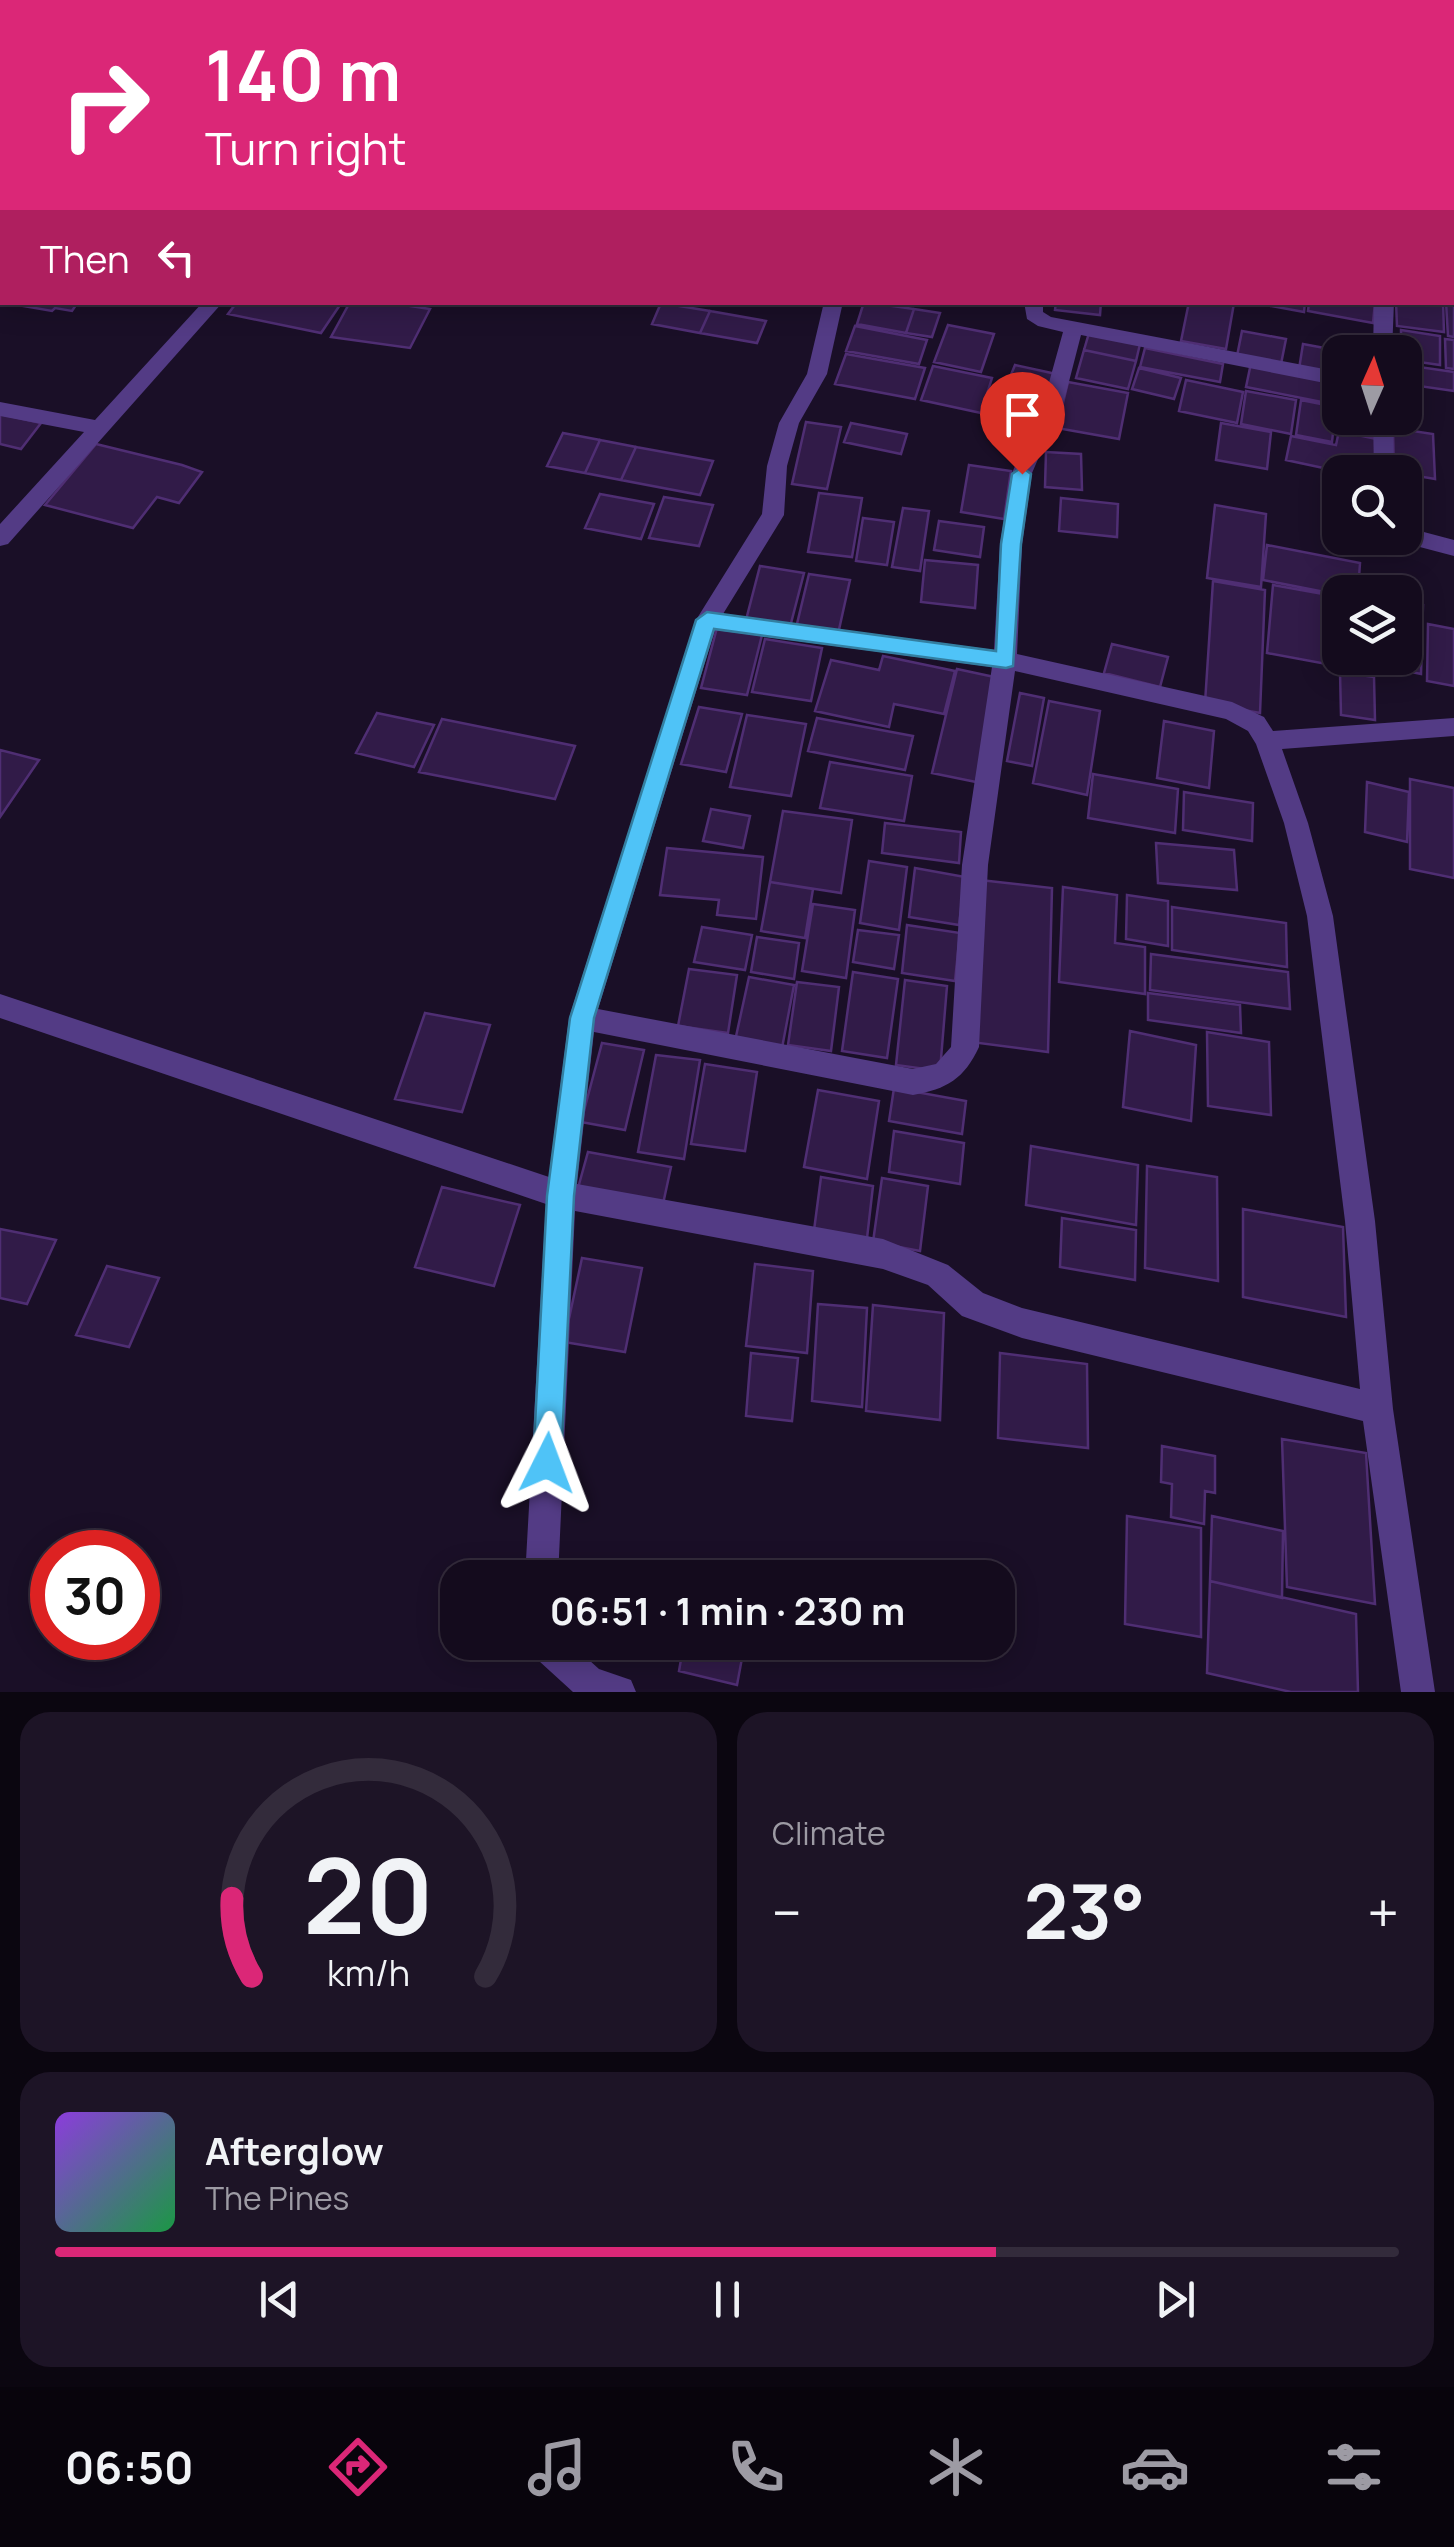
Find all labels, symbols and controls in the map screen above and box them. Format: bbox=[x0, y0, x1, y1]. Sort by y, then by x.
text: 140 m bbox=[205, 26, 401, 122]
icon: right bbox=[40, 40, 170, 170]
text: Turn right bbox=[205, 117, 406, 179]
icon: left bbox=[149, 230, 204, 285]
text: Then bbox=[40, 232, 129, 284]
north arrow bbox=[1322, 335, 1422, 435]
map controls bbox=[1322, 335, 1422, 675]
pin bbox=[980, 372, 1065, 475]
icon: arrive bbox=[995, 387, 1050, 442]
button: search bbox=[1322, 455, 1422, 555]
button: layers bbox=[1322, 575, 1422, 675]
position arrow bbox=[495, 1411, 599, 1515]
speed limit sign: 30 bbox=[30, 1530, 160, 1660]
text: 06:51 · 1 min · 230 m bbox=[550, 1584, 905, 1636]
text: Climate bbox=[772, 1811, 886, 1855]
text: 20 bbox=[303, 1823, 434, 1965]
text: 23° bbox=[1023, 1859, 1146, 1962]
text: − bbox=[772, 1874, 802, 1950]
text: + bbox=[1367, 1874, 1399, 1950]
text: km/h bbox=[327, 1948, 410, 1997]
text: Afterglow bbox=[205, 2124, 384, 2176]
text: The Pines bbox=[205, 2176, 349, 2220]
icon: previous bbox=[252, 2272, 307, 2327]
icon: pause bbox=[700, 2272, 755, 2327]
icon: next bbox=[1148, 2272, 1203, 2327]
icon: directions bbox=[323, 2432, 393, 2502]
icon: music bbox=[522, 2432, 592, 2502]
icon: phone bbox=[721, 2432, 791, 2502]
icon: climate bbox=[921, 2432, 991, 2502]
icon: car bbox=[1120, 2432, 1190, 2502]
icon: filters bbox=[1319, 2432, 1389, 2502]
text: 06:50 bbox=[65, 2436, 194, 2498]

